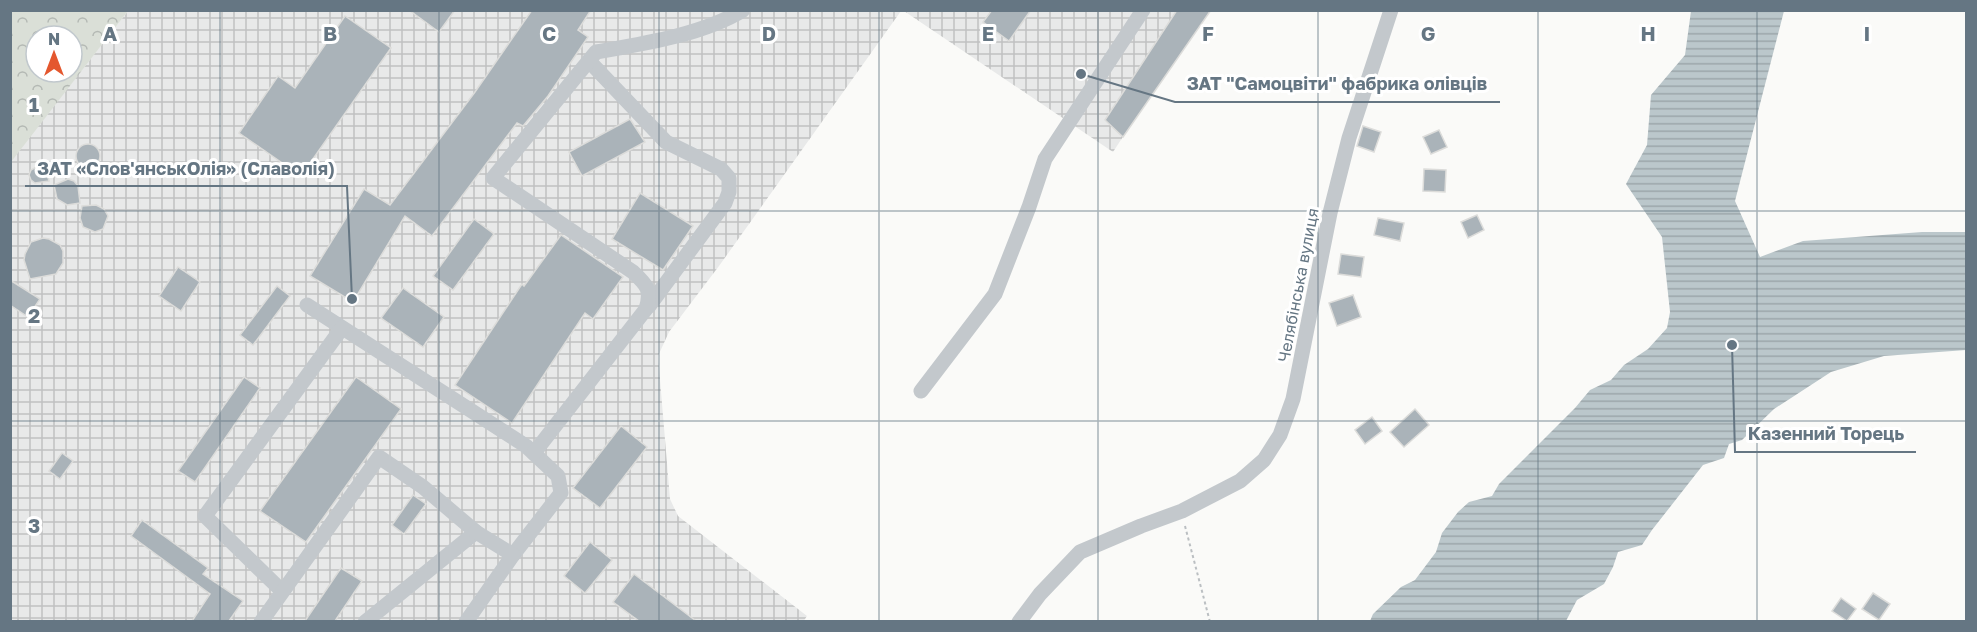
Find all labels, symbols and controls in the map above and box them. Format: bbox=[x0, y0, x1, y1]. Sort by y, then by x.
text: A bbox=[103, 21, 117, 45]
text: B bbox=[323, 21, 337, 45]
text: C bbox=[542, 21, 556, 45]
text: D bbox=[762, 21, 776, 45]
text: E bbox=[982, 21, 994, 45]
text: F bbox=[1202, 21, 1214, 45]
text: G bbox=[1421, 21, 1435, 45]
text: H bbox=[1640, 21, 1656, 45]
text: I bbox=[1864, 21, 1870, 45]
north arrow bbox=[24, 24, 84, 84]
text: N bbox=[48, 29, 60, 49]
callout: ЗАТ "Самоцвіти" фабрика олівців bbox=[1175, 66, 1500, 102]
text: ЗАТ "Самоцвіти" фабрика олівців bbox=[1187, 72, 1487, 94]
text: 1 bbox=[29, 92, 39, 116]
callout: ЗАТ «Слов'янськОлія» (Славолія) bbox=[25, 150, 347, 186]
text: ЗАТ «Слов'янськОлія» (Славолія) bbox=[37, 157, 335, 179]
street label: Челябінська вулиця bbox=[1273, 206, 1323, 364]
text: 2 bbox=[28, 303, 40, 327]
callout: Казенний Торець bbox=[1735, 416, 1916, 452]
text: Казенний Торець bbox=[1748, 422, 1904, 444]
text: 3 bbox=[28, 513, 40, 537]

